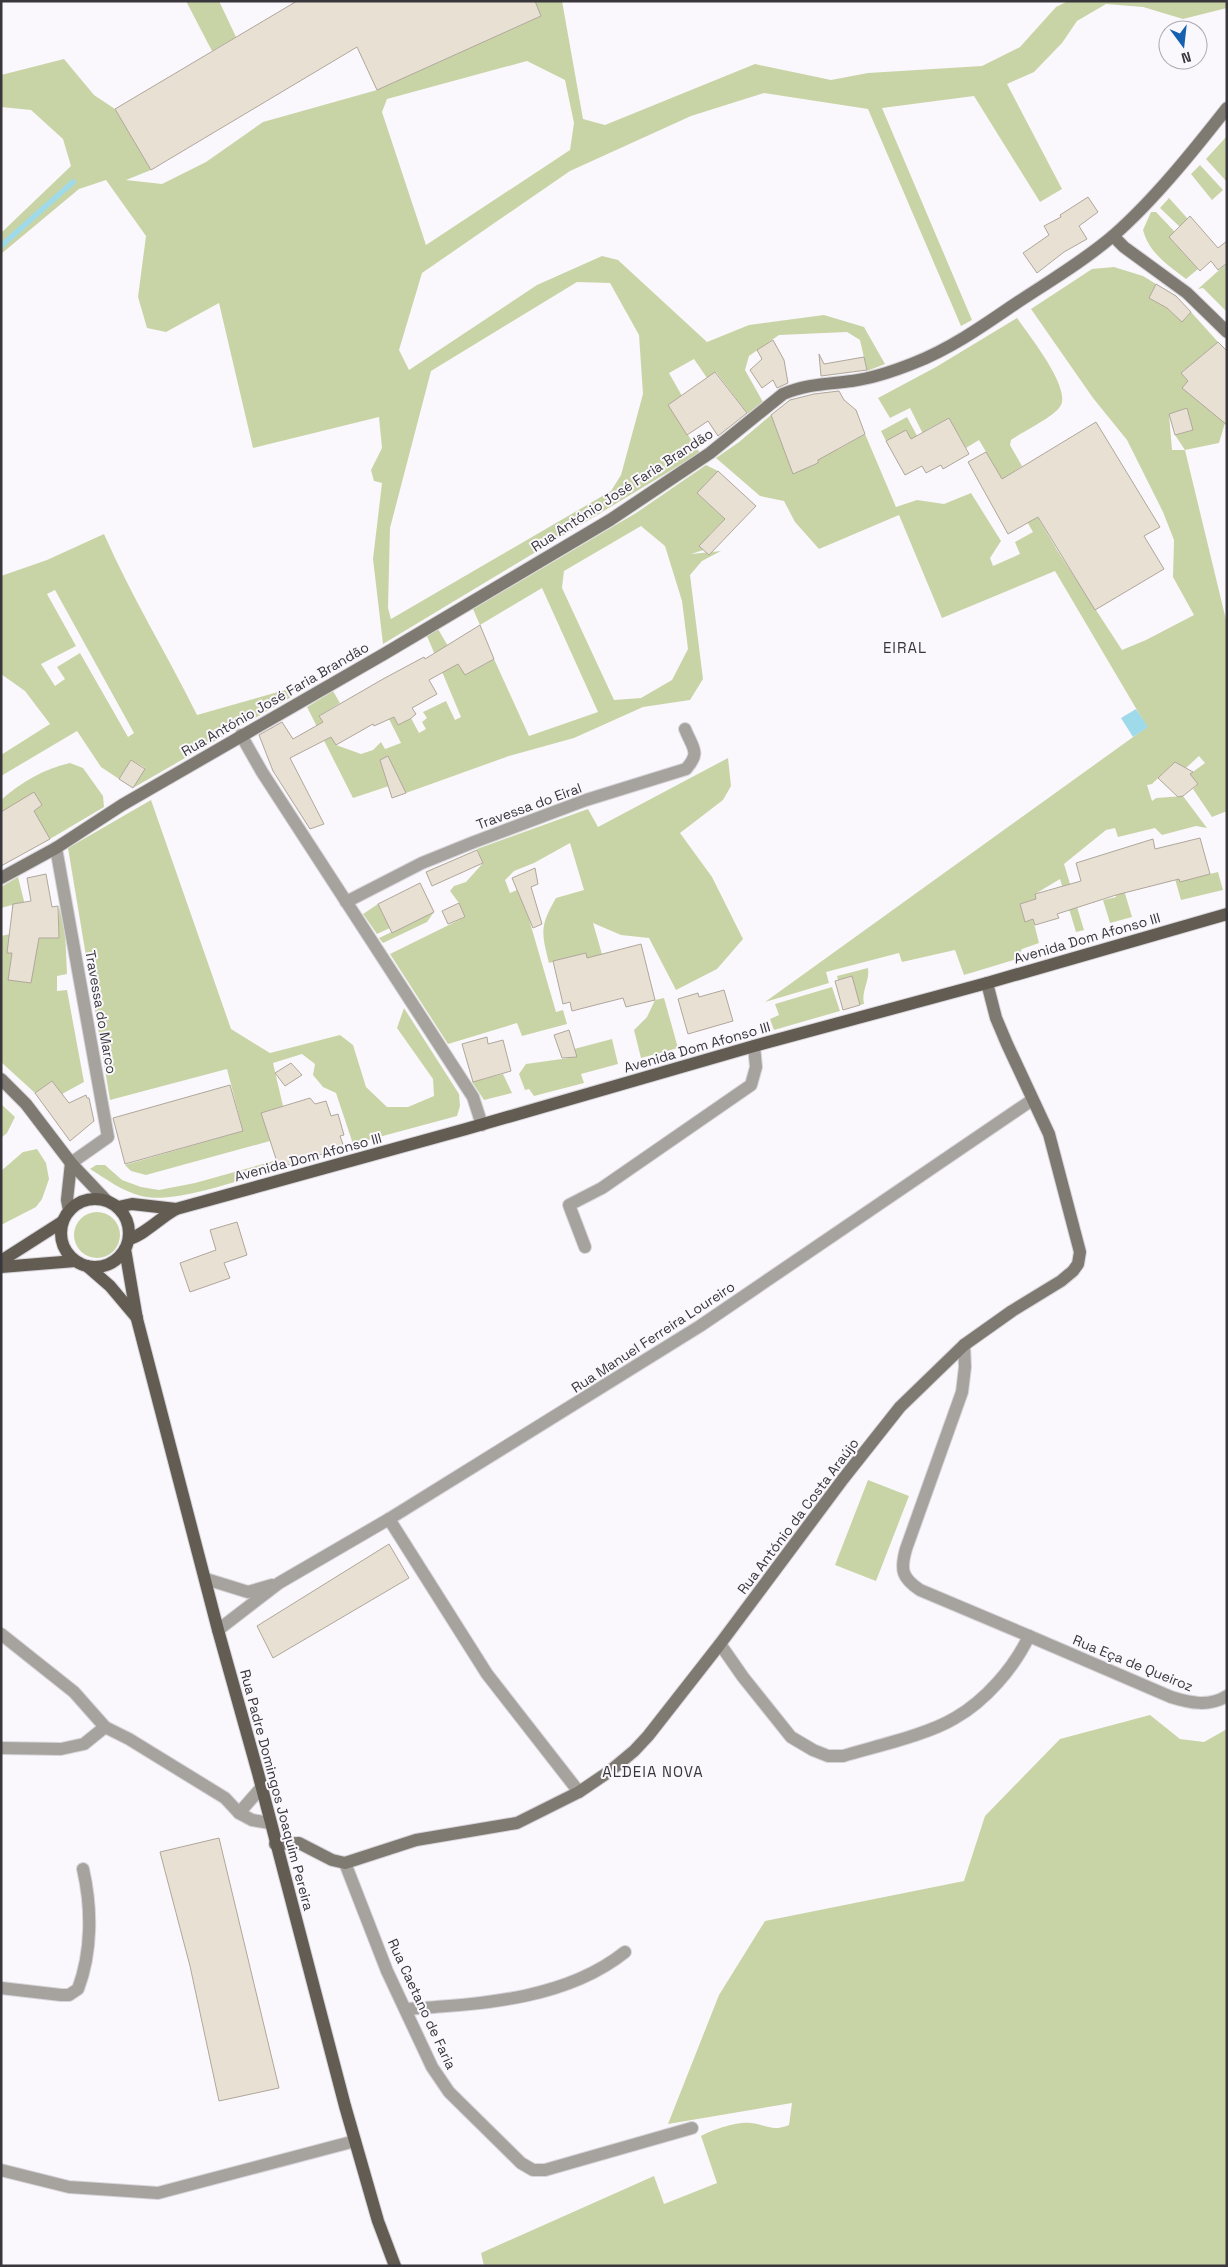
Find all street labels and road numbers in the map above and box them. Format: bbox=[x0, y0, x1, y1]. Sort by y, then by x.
street label: Rua António José Faria Brandão bbox=[528, 424, 716, 556]
street label: Rua António José Faria Brandão bbox=[178, 638, 372, 760]
street label: Travessa do Eiral bbox=[474, 779, 584, 833]
street label: Avenida Dom Afonso III bbox=[1012, 908, 1162, 968]
street label: Travessa do Marco bbox=[81, 949, 121, 1075]
street label: Avenida Dom Afonso III bbox=[622, 1017, 772, 1077]
street label: Avenida Dom Afonso III bbox=[232, 1129, 384, 1185]
street label: Rua Manuel Ferreira Loureiro bbox=[568, 1277, 738, 1397]
street label: Rua António da Costa Araújo bbox=[733, 1434, 863, 1598]
street label: Rua Eça de Queiroz bbox=[1070, 1631, 1196, 1695]
street label: Rua Padre Domingos Joaquim Pereira bbox=[236, 1667, 318, 1913]
street label: Rua Caetano de Faria bbox=[384, 1936, 460, 2072]

